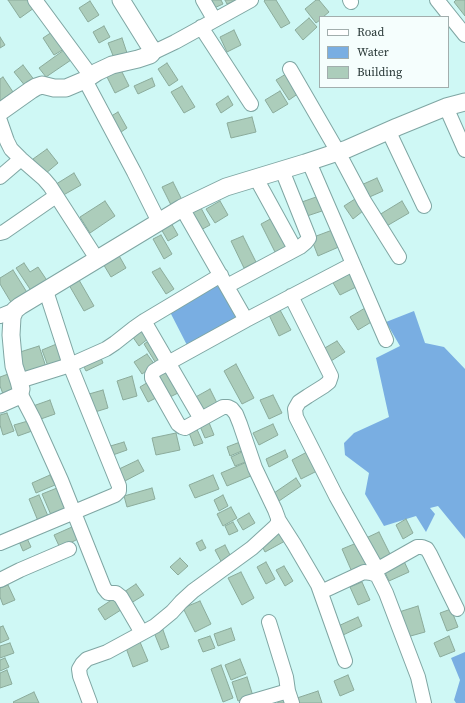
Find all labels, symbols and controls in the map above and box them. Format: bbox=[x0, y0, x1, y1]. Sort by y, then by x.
legend bbox=[319, 16, 449, 88]
text: Road bbox=[357, 24, 384, 40]
text: Water bbox=[357, 44, 389, 60]
text: Building bbox=[357, 64, 402, 80]

